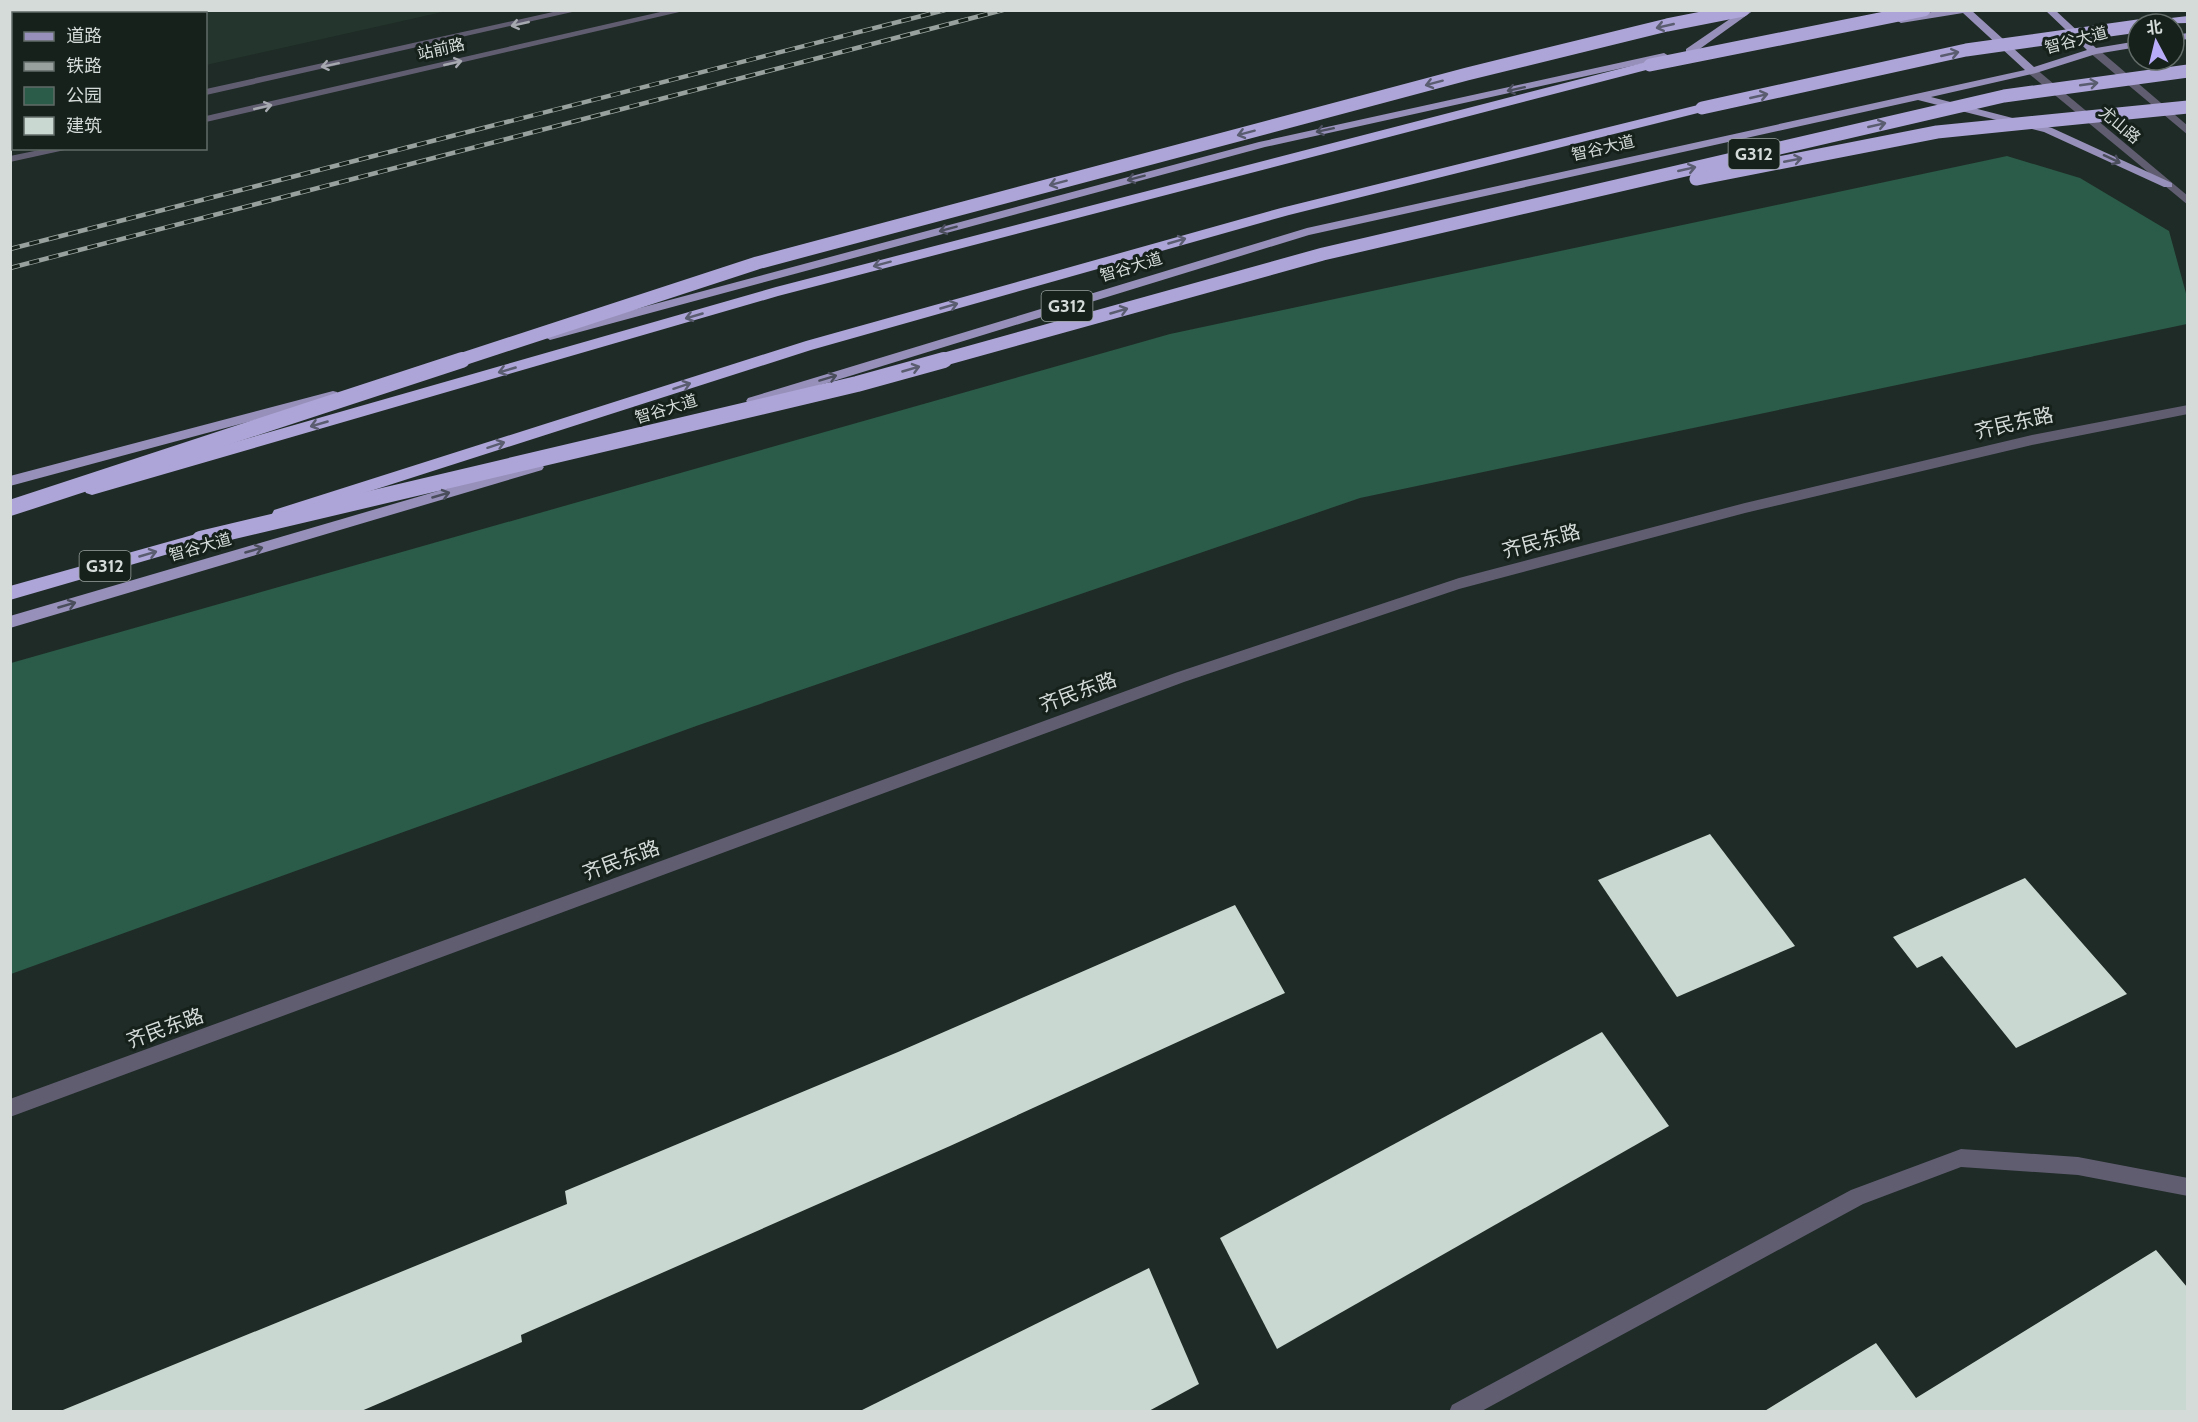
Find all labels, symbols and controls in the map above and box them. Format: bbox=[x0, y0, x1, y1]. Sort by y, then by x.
legend bbox=[12, 12, 207, 150]
north arrow bbox=[2126, 12, 2186, 72]
text: 北 bbox=[2145, 17, 2163, 38]
one-way arrow bbox=[511, 18, 530, 30]
one-way arrow bbox=[1655, 21, 1674, 33]
street label: 智谷大道 bbox=[2043, 23, 2109, 57]
text: 道路 bbox=[66, 25, 102, 47]
street label: 站前路 bbox=[415, 34, 467, 64]
one-way arrow bbox=[1940, 47, 1959, 59]
text: 铁路 bbox=[66, 55, 102, 77]
one-way arrow bbox=[443, 57, 462, 69]
one-way arrow bbox=[320, 60, 339, 72]
one-way arrow bbox=[1425, 77, 1444, 89]
one-way arrow bbox=[2079, 79, 2098, 90]
one-way arrow bbox=[1507, 84, 1526, 95]
text: 公园 bbox=[66, 85, 102, 107]
one-way arrow bbox=[1749, 90, 1769, 101]
one-way arrow bbox=[253, 100, 272, 112]
street label: 尤山路 bbox=[2096, 102, 2144, 148]
text: 建筑 bbox=[66, 115, 102, 137]
one-way arrow bbox=[1867, 119, 1886, 131]
one-way arrow bbox=[1316, 125, 1335, 137]
one-way arrow bbox=[1237, 127, 1256, 139]
street label: 智谷大道 bbox=[1570, 132, 1636, 164]
road number: G312 bbox=[1728, 139, 1780, 169]
one-way arrow bbox=[1782, 154, 1802, 165]
one-way arrow bbox=[2102, 154, 2120, 166]
one-way arrow bbox=[1677, 163, 1696, 175]
one-way arrow bbox=[1127, 173, 1146, 185]
one-way arrow bbox=[1048, 178, 1067, 189]
one-way arrow bbox=[939, 224, 958, 235]
one-way arrow bbox=[1168, 235, 1187, 247]
street label: 智谷大道 bbox=[1098, 249, 1164, 285]
one-way arrow bbox=[873, 259, 892, 271]
road number: G312 bbox=[1042, 291, 1092, 321]
one-way arrow bbox=[940, 300, 959, 311]
one-way arrow bbox=[1109, 305, 1128, 316]
one-way arrow bbox=[685, 311, 704, 322]
one-way arrow bbox=[901, 363, 920, 374]
one-way arrow bbox=[498, 365, 517, 376]
one-way arrow bbox=[819, 372, 838, 383]
one-way arrow bbox=[672, 380, 691, 391]
street label: 智谷大道 bbox=[633, 391, 699, 427]
street label: 齐民东路 bbox=[1972, 402, 2056, 444]
one-way arrow bbox=[310, 418, 329, 430]
one-way arrow bbox=[486, 439, 505, 450]
one-way arrow bbox=[431, 489, 450, 500]
street label: 齐民东路 bbox=[1499, 519, 1583, 563]
street label: 智谷大道 bbox=[167, 529, 233, 565]
one-way arrow bbox=[244, 544, 263, 555]
one-way arrow bbox=[138, 548, 157, 559]
road number: G312 bbox=[80, 551, 130, 581]
one-way arrow bbox=[57, 599, 76, 610]
street label: 齐民东路 bbox=[1036, 667, 1120, 717]
street label: 齐民东路 bbox=[579, 835, 663, 885]
street label: 齐民东路 bbox=[123, 1003, 207, 1053]

